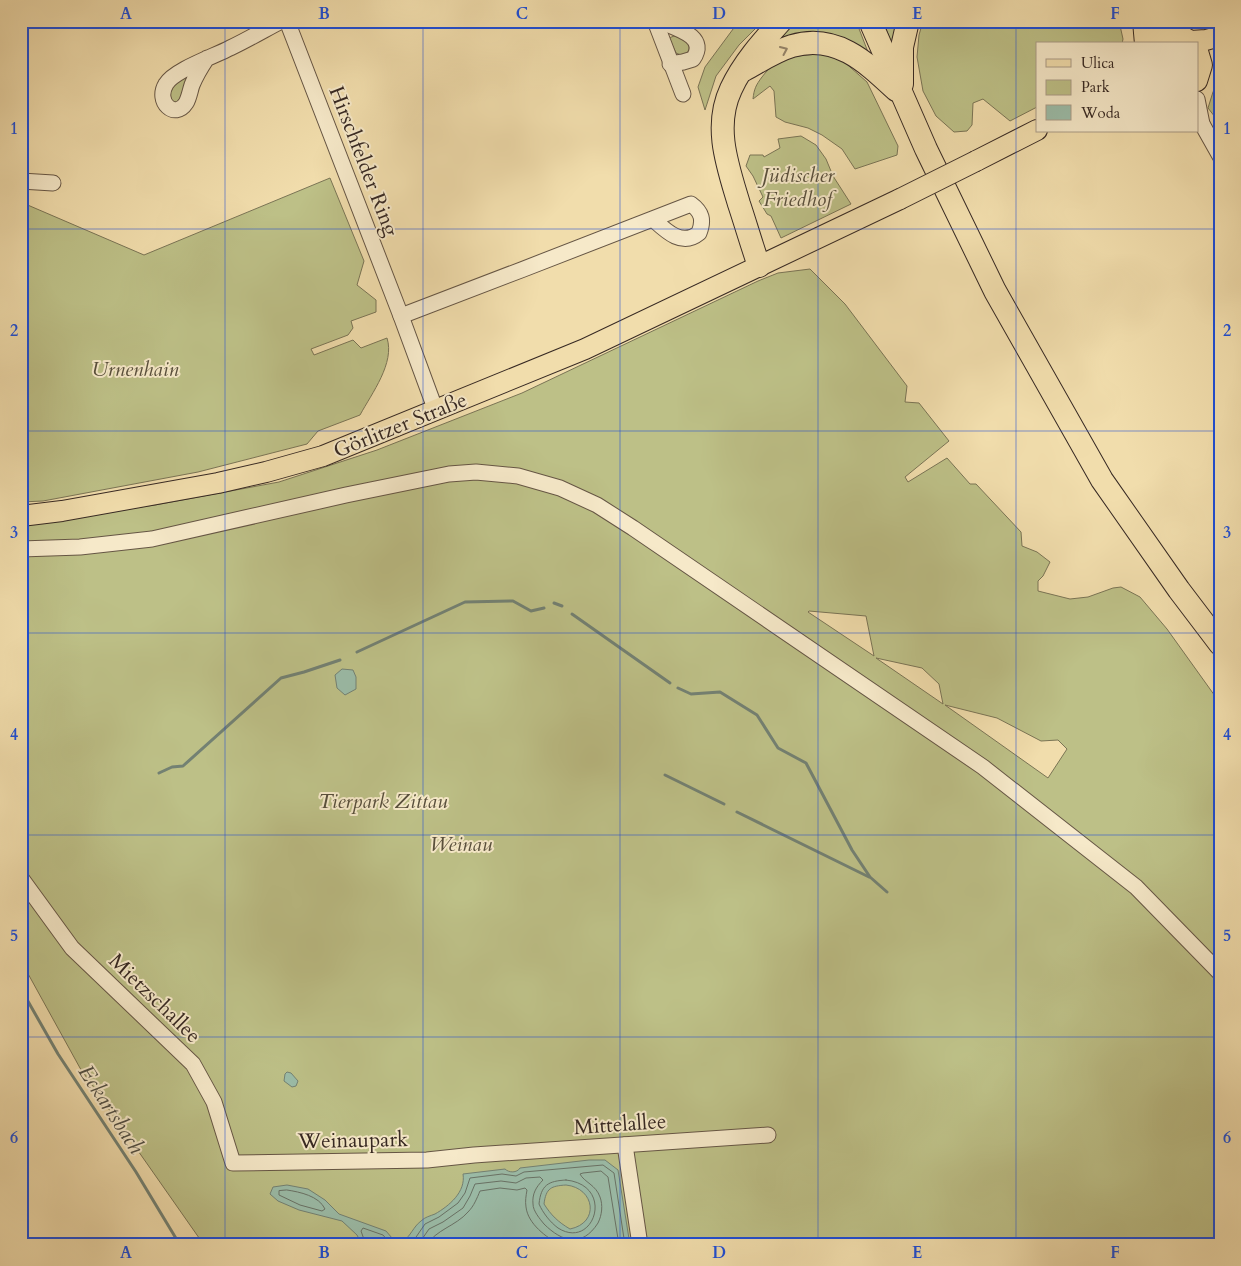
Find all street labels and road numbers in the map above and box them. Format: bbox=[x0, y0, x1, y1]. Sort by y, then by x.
street label: Hirschfelder Ring bbox=[322, 82, 406, 241]
street label: Görlitzer Straße bbox=[329, 385, 471, 465]
street label: Mietzschallee bbox=[102, 947, 207, 1050]
street label: Mittelallee bbox=[573, 1107, 667, 1142]
street label: Weinaupark bbox=[297, 1125, 409, 1156]

